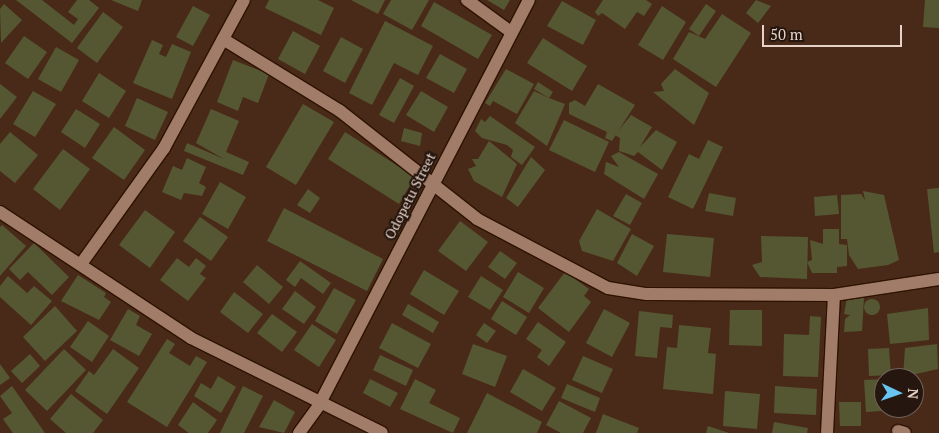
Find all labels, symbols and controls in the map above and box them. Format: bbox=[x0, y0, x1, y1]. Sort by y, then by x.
scale bar bbox=[764, 15, 904, 47]
text: 50 m bbox=[770, 24, 803, 44]
street label: Odopetu Street bbox=[381, 150, 439, 242]
north arrow bbox=[874, 368, 924, 418]
text: N bbox=[904, 388, 923, 400]

